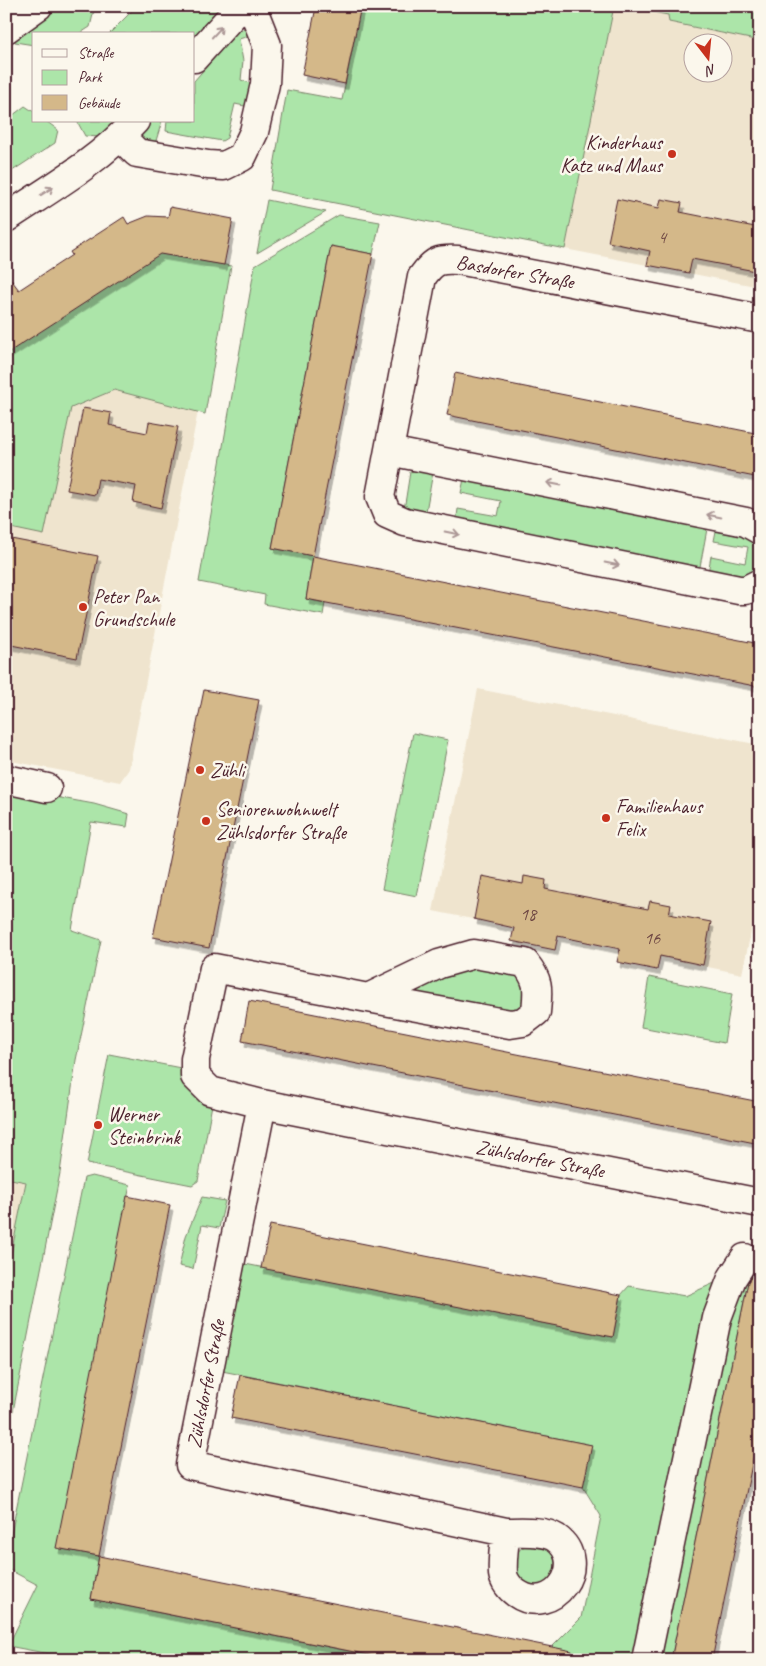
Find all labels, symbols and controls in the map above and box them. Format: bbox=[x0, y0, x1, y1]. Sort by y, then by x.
one-way arrow bbox=[211, 26, 223, 39]
legend bbox=[32, 32, 195, 122]
north arrow bbox=[684, 32, 734, 82]
text: Straße bbox=[78, 44, 114, 63]
text: N bbox=[703, 61, 718, 80]
text: Park bbox=[78, 68, 103, 87]
text: Gebäude bbox=[78, 94, 121, 113]
place label: Kinderhaus Katz und Maus bbox=[560, 130, 664, 178]
marker: Kinderhaus Katz und Maus bbox=[666, 148, 678, 160]
one-way arrow bbox=[40, 186, 54, 196]
house number: 4 bbox=[658, 226, 668, 248]
street label: Basdorfer Straße bbox=[454, 249, 577, 295]
one-way arrow bbox=[547, 479, 563, 488]
one-way arrow bbox=[706, 510, 722, 520]
one-way arrow bbox=[444, 528, 460, 538]
one-way arrow bbox=[603, 560, 619, 570]
place label: Peter Pan Grundschule bbox=[93, 584, 176, 632]
marker: Peter Pan Grundschule bbox=[77, 601, 89, 613]
place label: Zühli bbox=[210, 758, 246, 783]
marker: Zühli bbox=[194, 764, 206, 776]
place label: Familienhaus Felix bbox=[616, 794, 704, 842]
place label: Seniorenwohnwelt Zühlsdorfer Straße bbox=[216, 797, 347, 845]
marker: Familienhaus Felix bbox=[600, 812, 612, 824]
marker: Seniorenwohnwelt Zühlsdorfer Straße bbox=[200, 815, 212, 827]
house number: 18 bbox=[520, 903, 538, 925]
house number: 16 bbox=[644, 927, 661, 949]
place label: Werner Steinbrink bbox=[108, 1102, 182, 1150]
marker: Werner Steinbrink bbox=[92, 1119, 104, 1131]
street label: Zühlsdorfer Straße bbox=[474, 1134, 608, 1184]
street label: Zühlsdorfer Straße bbox=[181, 1316, 231, 1450]

